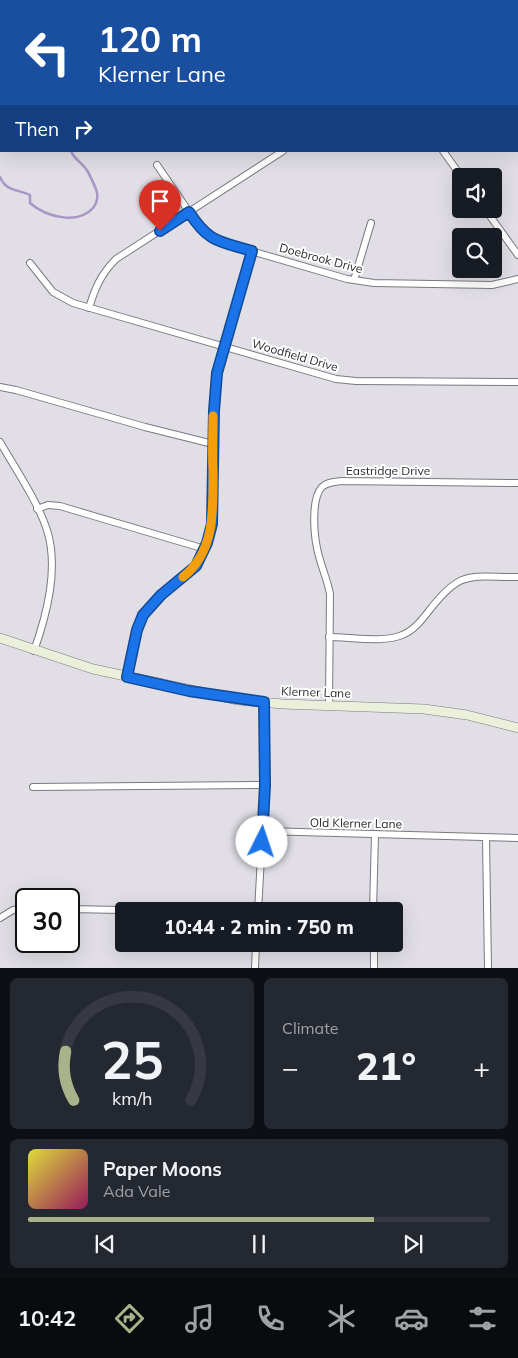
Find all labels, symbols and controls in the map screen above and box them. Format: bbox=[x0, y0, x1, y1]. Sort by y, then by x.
text: 120 m bbox=[98, 17, 202, 61]
icon: left bbox=[15, 20, 80, 85]
text: Klerner Lane bbox=[98, 60, 226, 88]
icon: right bbox=[69, 115, 97, 143]
text: Then bbox=[15, 117, 59, 141]
map controls bbox=[452, 168, 502, 278]
button: sound bbox=[452, 168, 502, 218]
pin bbox=[139, 180, 181, 231]
icon: arrive bbox=[146, 187, 174, 215]
button: search bbox=[452, 228, 502, 278]
street label: Doebrook Drive bbox=[278, 240, 364, 276]
street label: Woodfield Drive bbox=[250, 336, 340, 374]
street label: Eastridge Drive bbox=[346, 463, 430, 478]
street label: Klerner Lane bbox=[281, 683, 351, 701]
position arrow bbox=[235, 815, 287, 867]
street label: Old Klerner Lane bbox=[310, 815, 402, 831]
speed limit sign: 30 bbox=[15, 888, 80, 953]
text: 10:44 · 2 min · 750 m bbox=[164, 915, 354, 939]
text: Climate bbox=[282, 1018, 338, 1038]
text: 25 bbox=[101, 1027, 163, 1092]
text: 21° bbox=[356, 1042, 416, 1090]
text: − bbox=[282, 1050, 299, 1085]
text: + bbox=[473, 1050, 490, 1085]
text: km/h bbox=[112, 1087, 152, 1109]
text: Paper Moons bbox=[103, 1157, 222, 1181]
text: Ada Vale bbox=[103, 1181, 170, 1201]
icon: previous bbox=[91, 1230, 119, 1258]
icon: pause bbox=[245, 1230, 273, 1258]
icon: next bbox=[399, 1230, 427, 1258]
icon: directions bbox=[112, 1301, 147, 1336]
icon: music bbox=[182, 1301, 217, 1336]
icon: phone bbox=[253, 1301, 288, 1336]
icon: climate bbox=[324, 1301, 359, 1336]
icon: car bbox=[394, 1301, 429, 1336]
icon: filters bbox=[465, 1301, 500, 1336]
text: 10:42 bbox=[18, 1304, 76, 1332]

